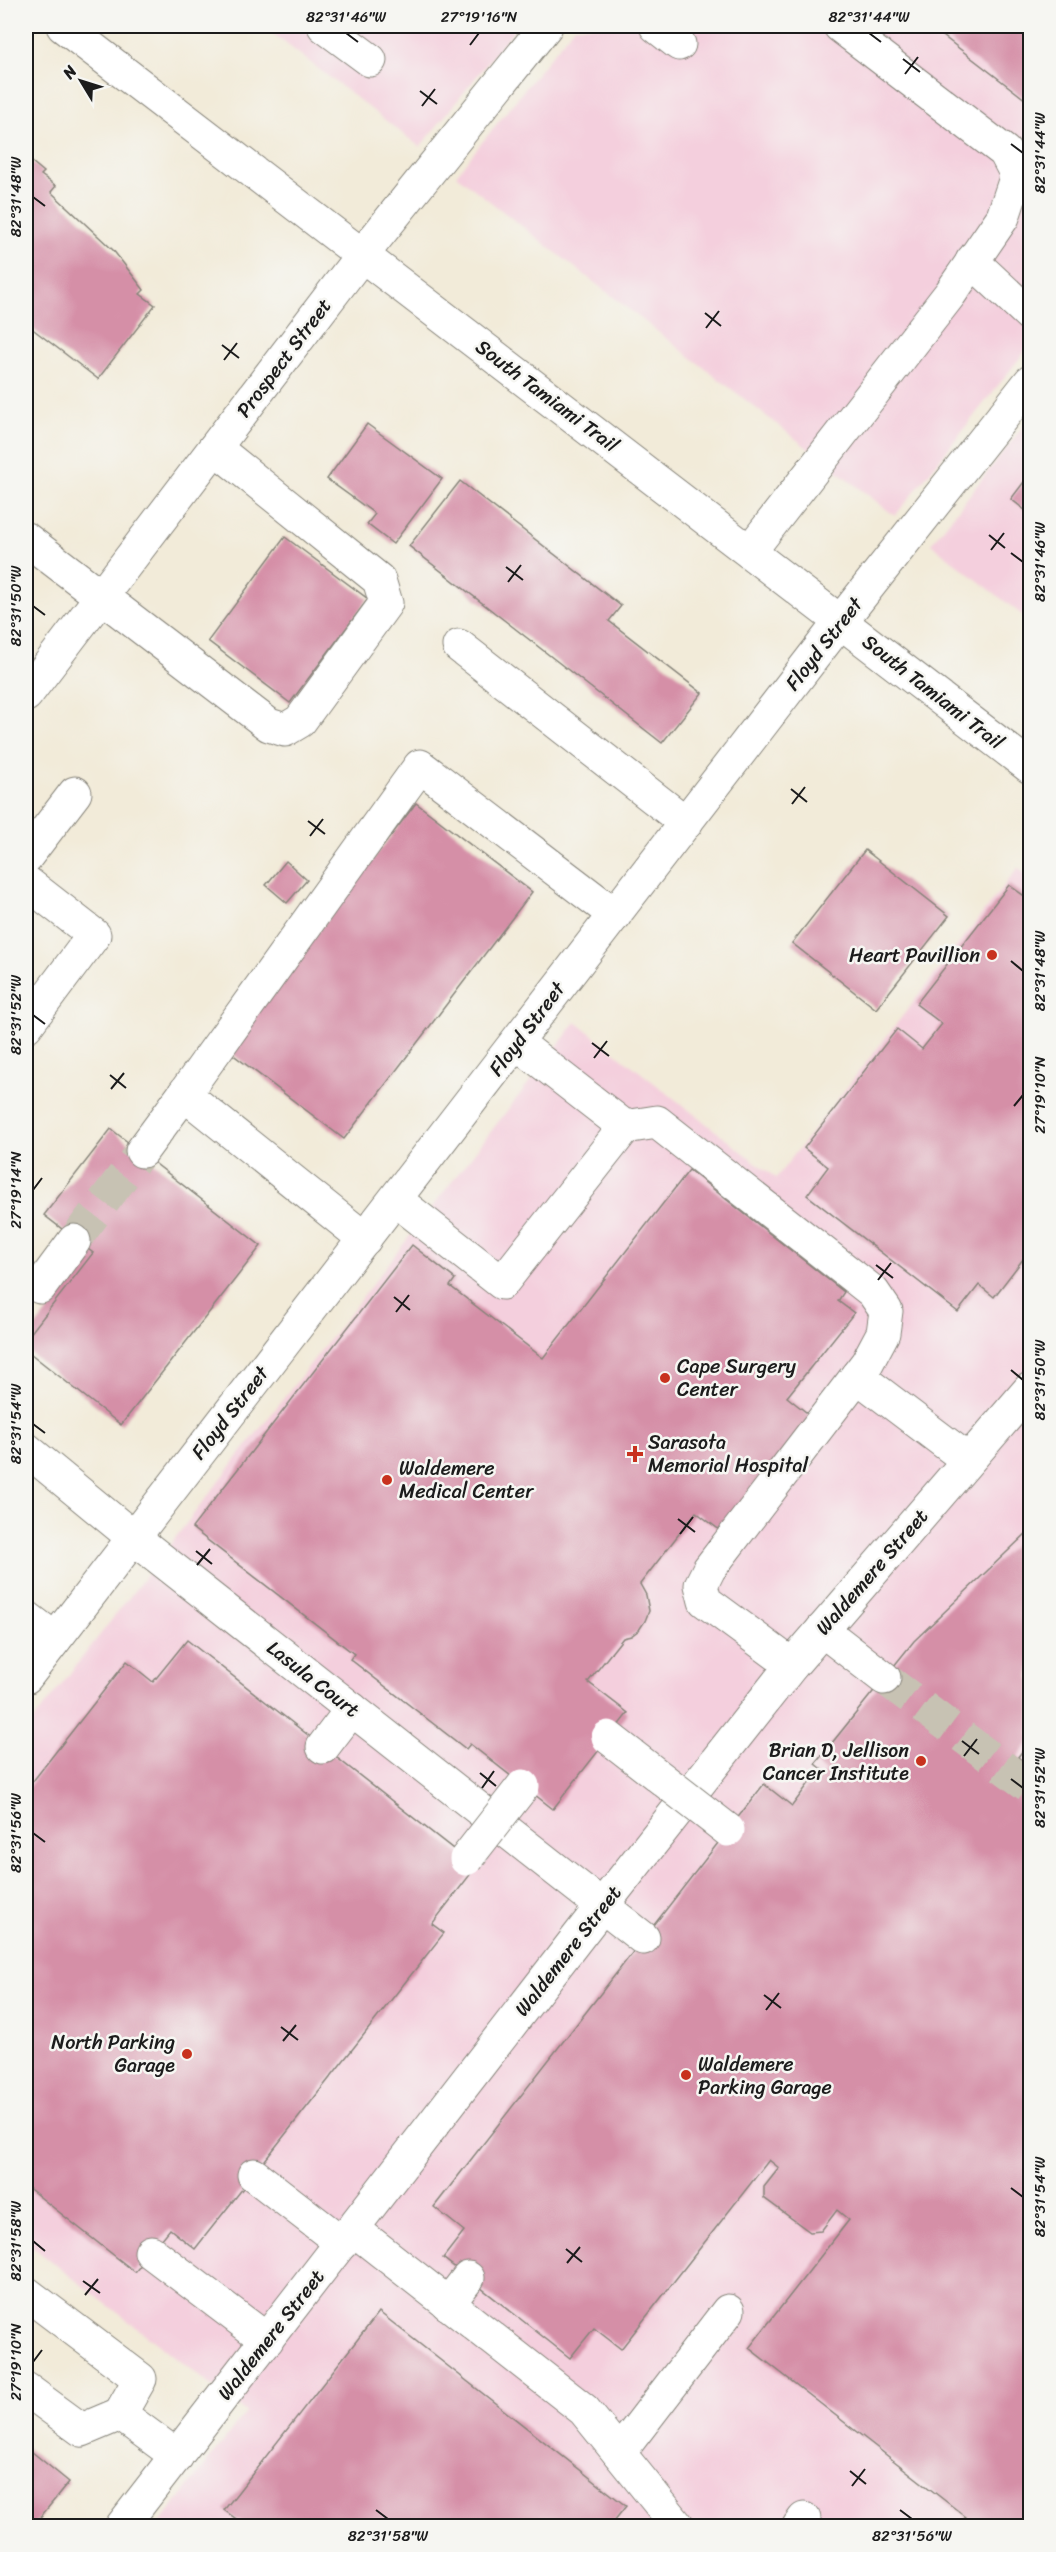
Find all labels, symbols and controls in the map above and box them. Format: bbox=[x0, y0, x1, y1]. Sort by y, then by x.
text: 82°31'46"W bbox=[306, 4, 386, 30]
text: 27°19'16"N bbox=[441, 4, 518, 30]
text: 82°31'44"W bbox=[829, 4, 910, 30]
north arrow bbox=[51, 51, 111, 111]
text: N bbox=[54, 58, 85, 86]
text: 82°31'44"W bbox=[1027, 112, 1053, 193]
text: 82°31'48"W bbox=[3, 156, 29, 237]
street label: Prospect Street bbox=[227, 290, 341, 425]
street label: South Tamiami Trail bbox=[468, 330, 627, 462]
text: 82°31'46"W bbox=[1027, 522, 1053, 602]
text: 82°31'50"W bbox=[3, 565, 29, 646]
street label: Floyd Street bbox=[776, 589, 873, 699]
street label: South Tamiami Trail bbox=[854, 625, 1012, 759]
text: 82°31'48"W bbox=[1027, 930, 1053, 1011]
place label: Heart Pavillion bbox=[849, 938, 980, 973]
marker: Heart Pavillion bbox=[985, 948, 999, 962]
street label: Floyd Street bbox=[480, 973, 575, 1084]
text: 82°31'52"W bbox=[3, 975, 29, 1055]
text: 27°19'10"N bbox=[1027, 1056, 1053, 1134]
text: 27°19'14"N bbox=[3, 1151, 29, 1229]
text: 82°31'50"W bbox=[1027, 1339, 1053, 1420]
place label: Cape Surgery Center bbox=[677, 1349, 797, 1407]
street label: Floyd Street bbox=[182, 1358, 279, 1468]
marker: Cape Surgery Center bbox=[658, 1371, 672, 1385]
text: 82°31'54"W bbox=[3, 1383, 29, 1464]
place label: Sarasota Memorial Hospital bbox=[648, 1425, 809, 1483]
marker: Sarasota Memorial Hospital bbox=[626, 1445, 644, 1463]
place label: Waldemere Medical Center bbox=[399, 1451, 534, 1509]
marker: Waldemere Medical Center bbox=[380, 1473, 394, 1487]
street label: Waldemere Street bbox=[807, 1500, 937, 1643]
street label: Lasula Court bbox=[259, 1631, 367, 1727]
place label: Brian D, Jellison Cancer Institute bbox=[763, 1733, 909, 1791]
text: 82°31'52"W bbox=[1027, 1748, 1053, 1828]
marker: Brian D, Jellison Cancer Institute bbox=[914, 1754, 928, 1768]
text: 82°31'56"W bbox=[3, 1793, 29, 1873]
street label: Waldemere Street bbox=[505, 1877, 631, 2024]
place label: North Parking Garage bbox=[51, 2025, 175, 2083]
marker: North Parking Garage bbox=[180, 2047, 194, 2061]
place label: Waldemere Parking Garage bbox=[698, 2047, 832, 2105]
marker: Waldemere Parking Garage bbox=[679, 2068, 693, 2082]
text: 82°31'54"W bbox=[1027, 2156, 1053, 2237]
text: 82°31'58"W bbox=[3, 2200, 29, 2281]
street label: Waldemere Street bbox=[208, 2261, 334, 2408]
text: 27°19'10"N bbox=[3, 2323, 29, 2401]
text: 82°31'58"W bbox=[348, 2523, 429, 2549]
text: 82°31'56"W bbox=[872, 2523, 952, 2549]

